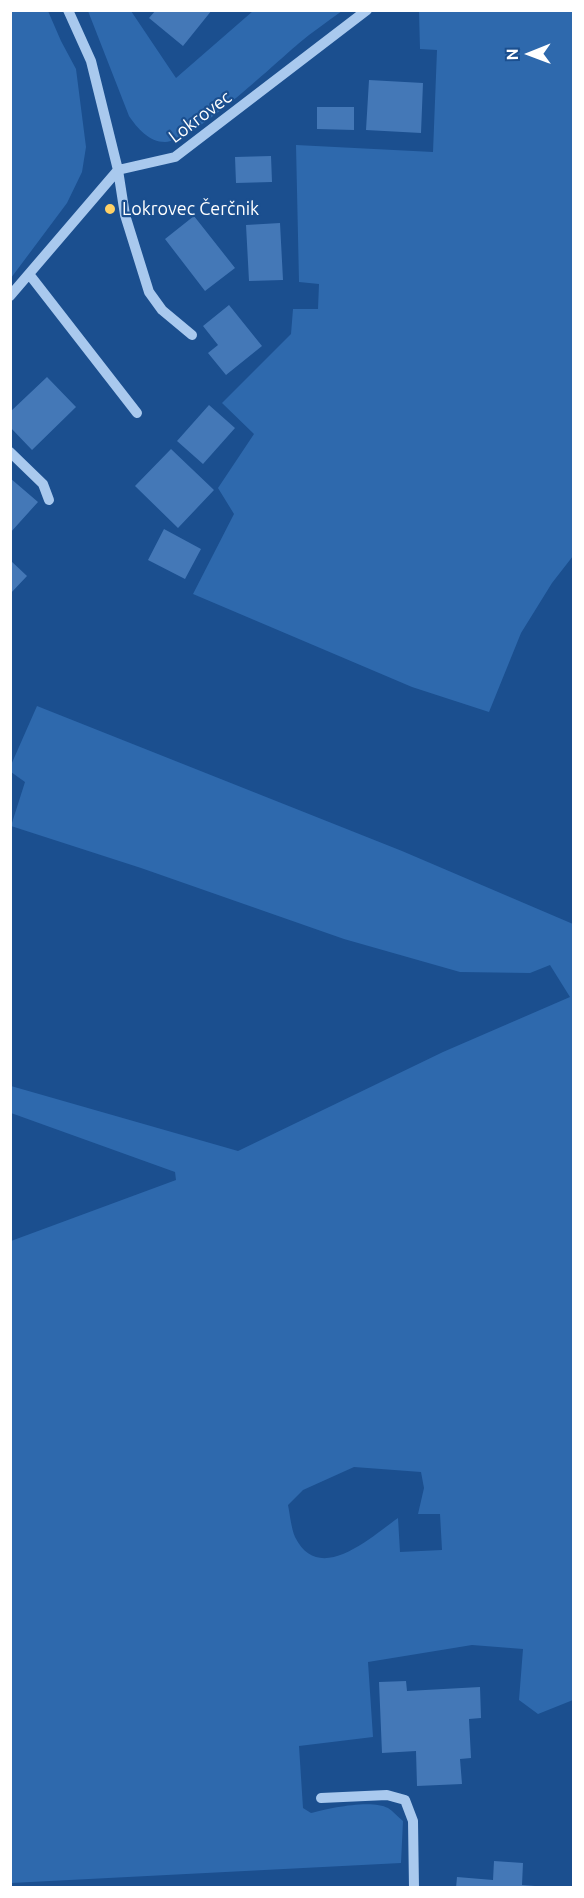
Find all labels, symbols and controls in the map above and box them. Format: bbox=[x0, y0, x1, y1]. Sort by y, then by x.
north arrow bbox=[500, 24, 560, 84]
text: N bbox=[503, 48, 521, 60]
street label: Lokrovec bbox=[164, 86, 236, 148]
place label: Lokrovec Čerčnik bbox=[122, 198, 259, 220]
marker: Lokrovec Čerčnik bbox=[103, 202, 117, 216]

